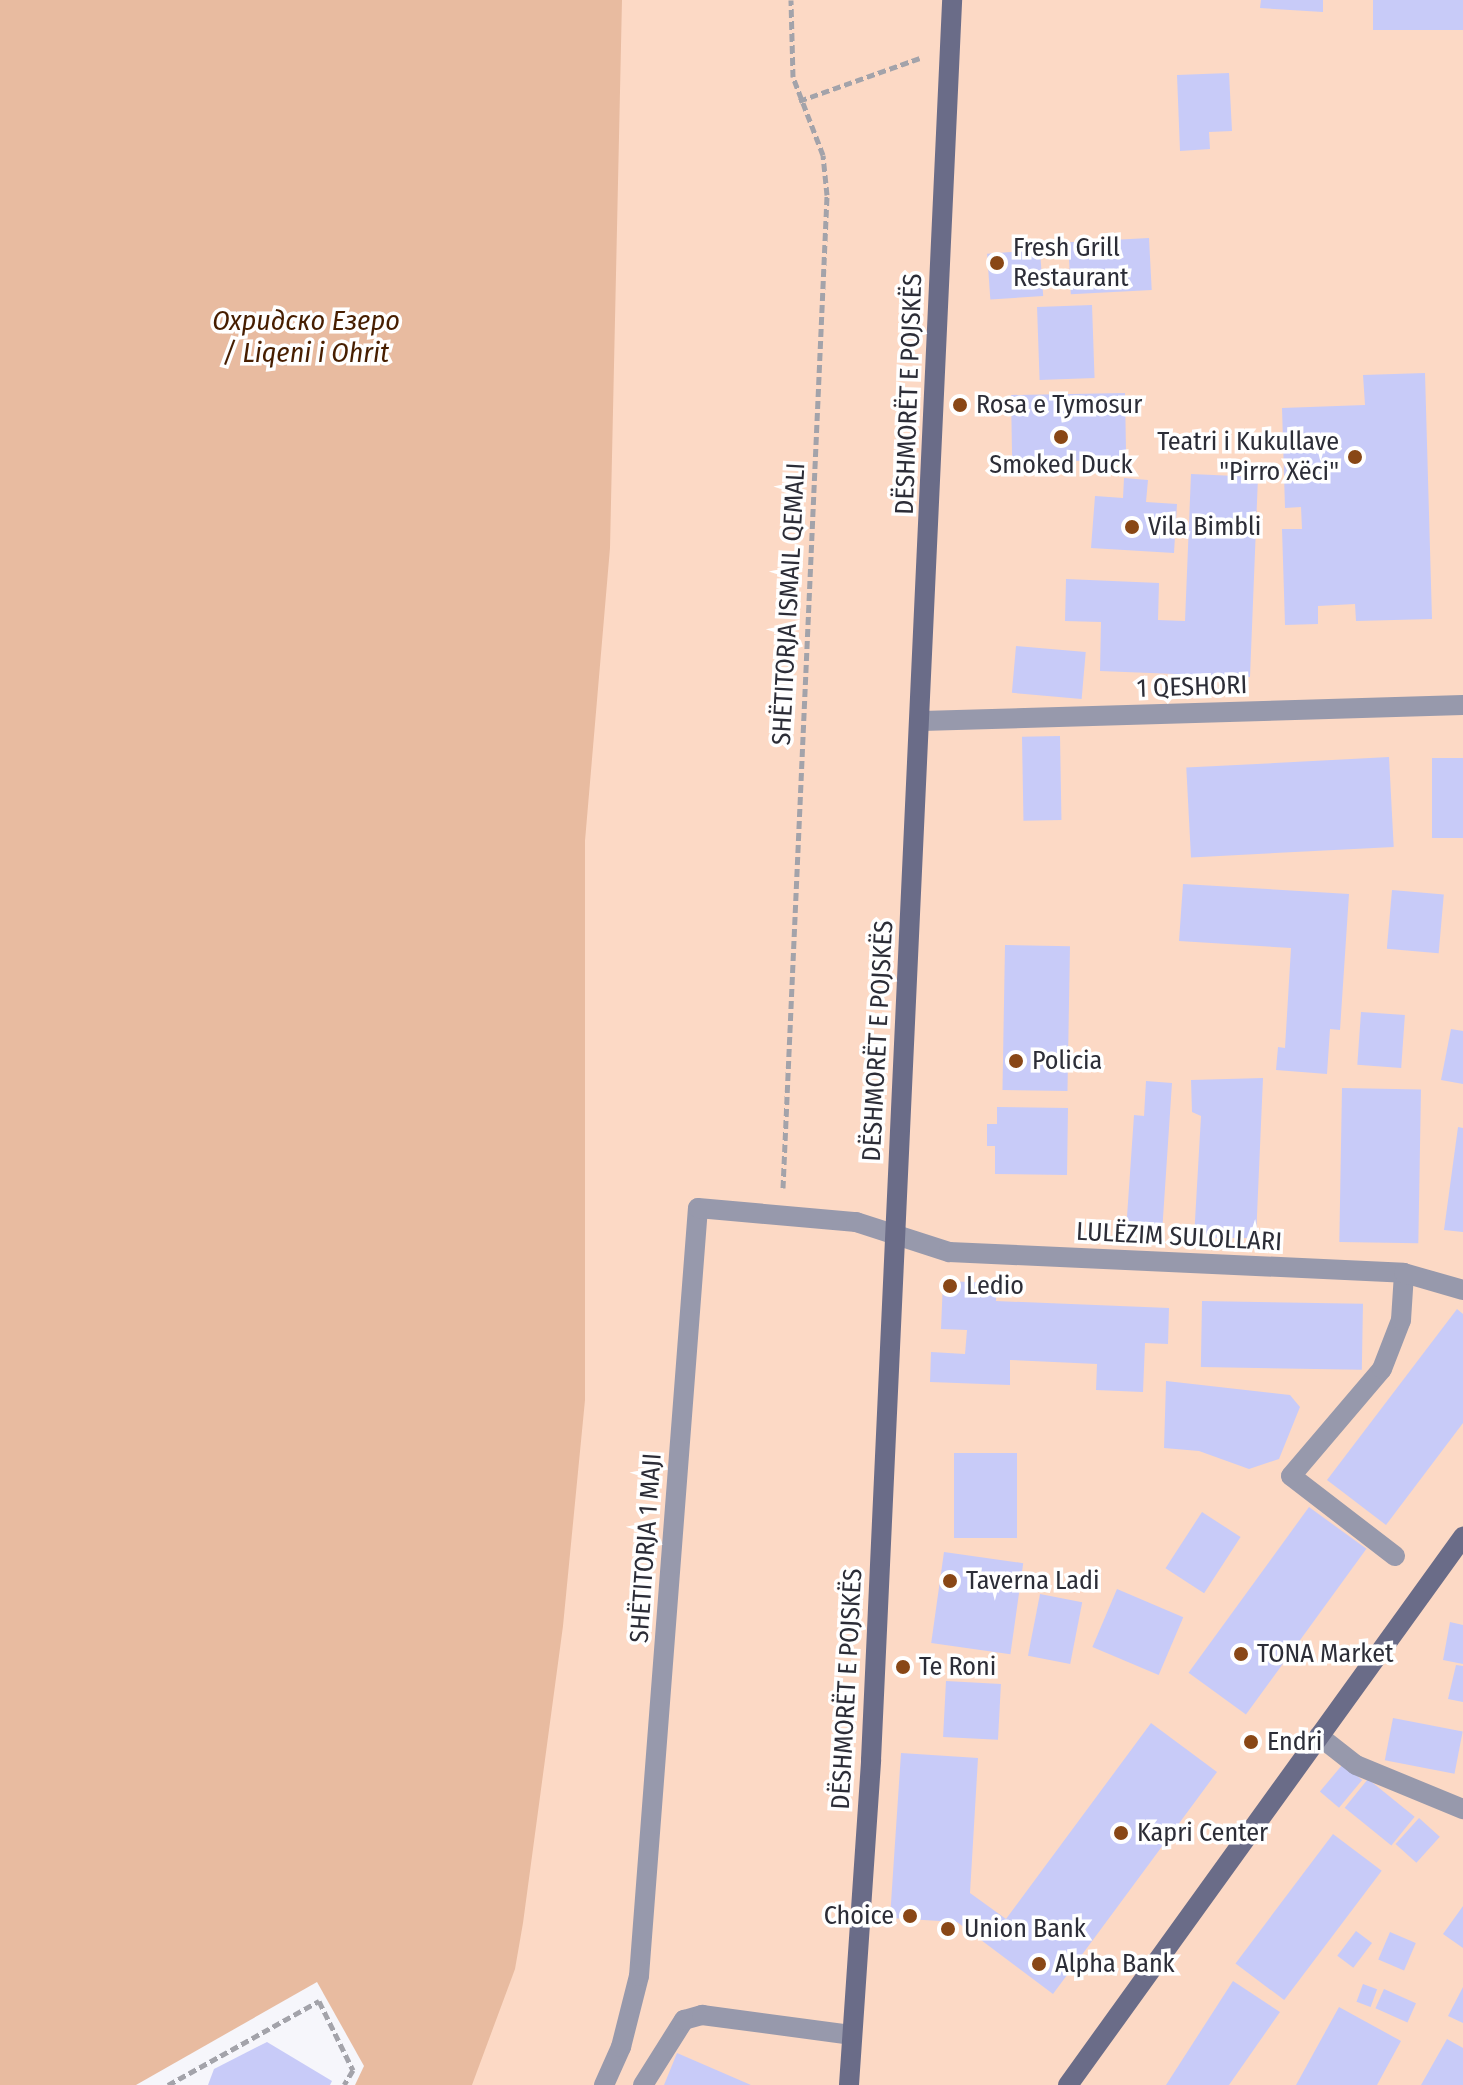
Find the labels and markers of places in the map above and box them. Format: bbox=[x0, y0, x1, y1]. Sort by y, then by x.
place label: Fresh Grill Restaurant bbox=[1013, 232, 1129, 294]
marker: Fresh Grill Restaurant bbox=[988, 254, 1006, 272]
place label: Rosa e Tymosur bbox=[976, 389, 1142, 421]
marker: Rosa e Tymosur bbox=[951, 396, 969, 414]
place label: Teatri i Kukullave "Pirro Xëci" bbox=[1157, 426, 1339, 488]
marker: Smoked Duck bbox=[1052, 428, 1070, 446]
marker: Teatri i Kukullave "Pirro Xëci" bbox=[1346, 448, 1364, 466]
place label: Smoked Duck bbox=[989, 449, 1133, 481]
place label: Vila Bimbli bbox=[1148, 511, 1261, 543]
marker: Vila Bimbli bbox=[1123, 518, 1141, 536]
place label: Policia bbox=[1032, 1045, 1102, 1077]
marker: Policia bbox=[1007, 1052, 1025, 1070]
place label: Ledio bbox=[966, 1270, 1024, 1302]
marker: Ledio bbox=[941, 1277, 959, 1295]
place label: Taverna Ladi bbox=[966, 1565, 1100, 1597]
marker: Taverna Ladi bbox=[941, 1572, 959, 1590]
place label: TONA Market bbox=[1257, 1638, 1394, 1670]
marker: TONA Market bbox=[1232, 1645, 1250, 1663]
place label: Te Roni bbox=[919, 1651, 996, 1683]
marker: Te Roni bbox=[894, 1658, 912, 1676]
place label: Endri bbox=[1267, 1726, 1322, 1758]
marker: Endri bbox=[1242, 1733, 1260, 1751]
place label: Kapri Center bbox=[1137, 1817, 1268, 1849]
marker: Kapri Center bbox=[1112, 1824, 1130, 1842]
place label: Choice bbox=[824, 1900, 894, 1932]
marker: Choice bbox=[901, 1907, 919, 1925]
place label: Union Bank bbox=[964, 1913, 1086, 1945]
marker: Union Bank bbox=[939, 1920, 957, 1938]
place label: Alpha Bank bbox=[1055, 1948, 1175, 1980]
marker: Alpha Bank bbox=[1030, 1955, 1048, 1973]

